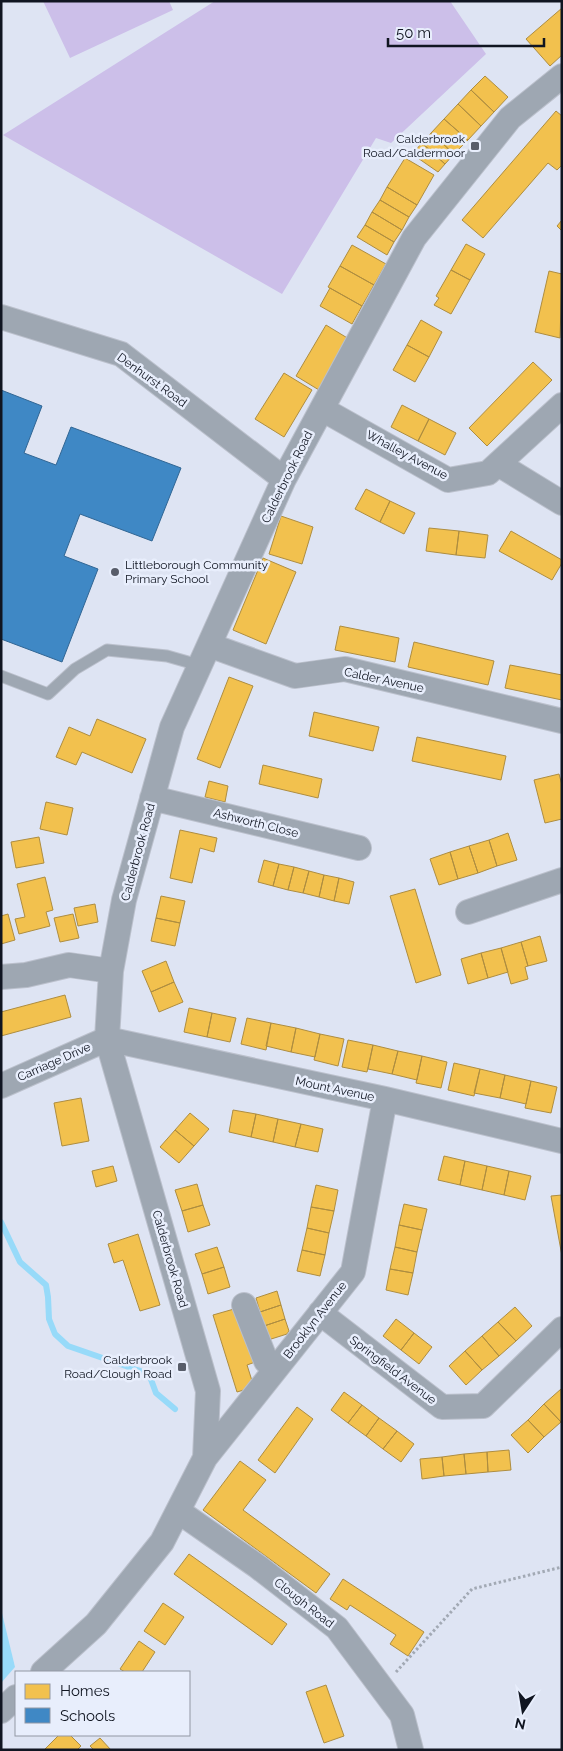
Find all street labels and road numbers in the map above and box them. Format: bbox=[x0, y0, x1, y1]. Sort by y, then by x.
street label: Denhurst Road bbox=[114, 350, 190, 410]
street label: Whalley Avenue bbox=[364, 428, 450, 482]
street label: Calderbrook Road bbox=[259, 429, 315, 525]
street label: Calder Avenue bbox=[343, 665, 425, 695]
street label: Calderbrook Road bbox=[118, 802, 158, 902]
street label: Ashworth Close bbox=[212, 806, 300, 840]
street label: Carriage Drive bbox=[15, 1040, 93, 1084]
street label: Mount Avenue bbox=[294, 1074, 376, 1104]
street label: Calderbrook Road bbox=[149, 1209, 191, 1309]
street label: Brooklyn Avenue bbox=[281, 1279, 349, 1361]
street label: Springfield Avenue bbox=[347, 1333, 439, 1407]
street label: Clough Road bbox=[271, 1575, 337, 1631]

